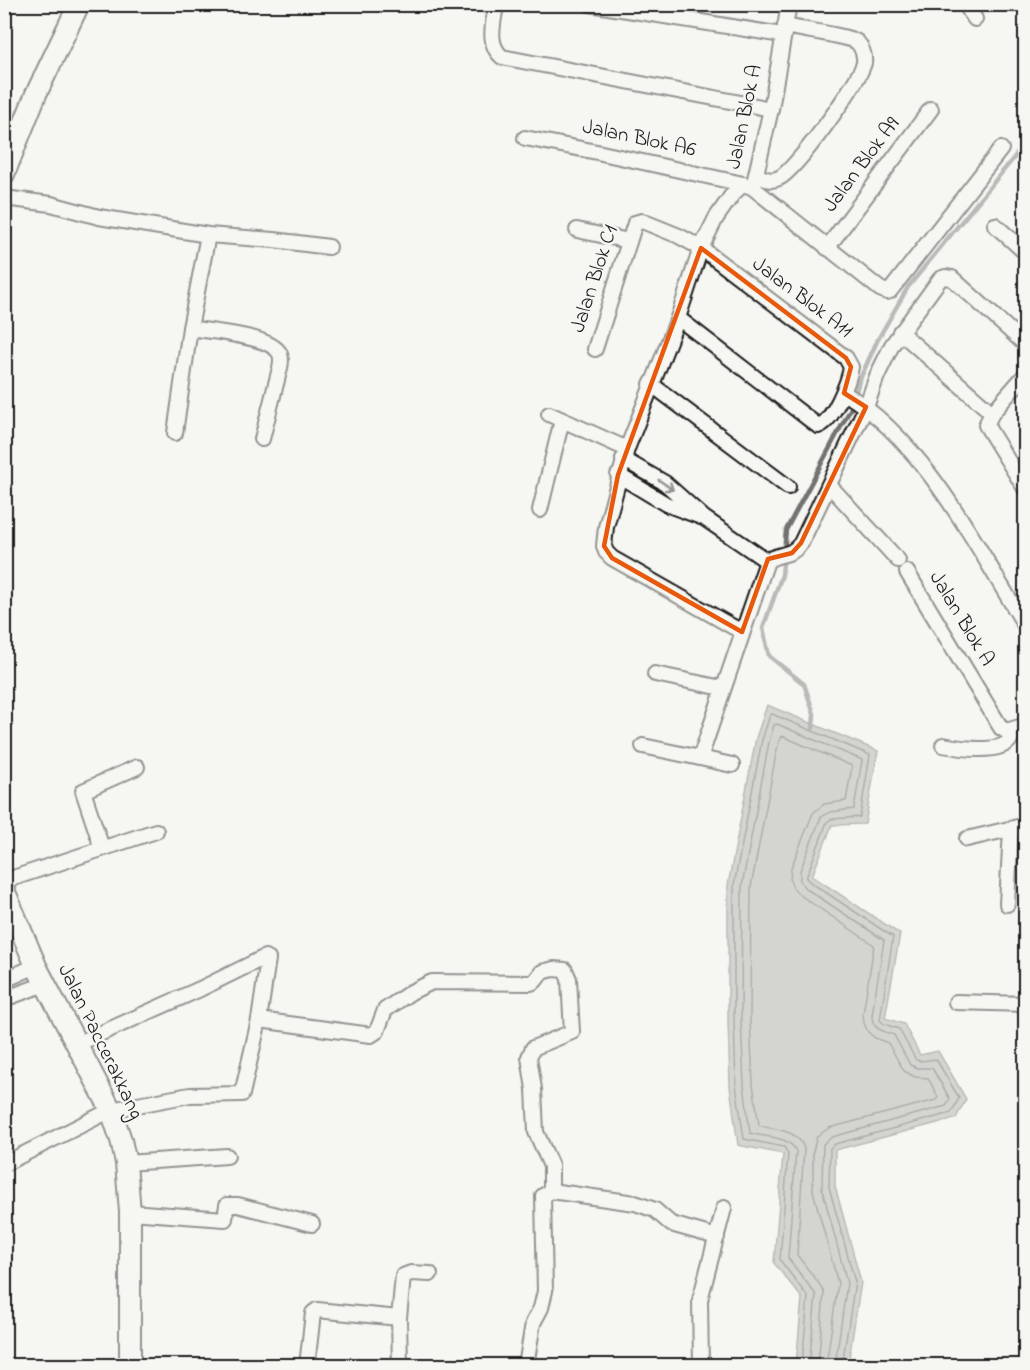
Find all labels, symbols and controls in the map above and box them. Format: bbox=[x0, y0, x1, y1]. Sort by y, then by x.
street label: Jalan Blok A bbox=[719, 62, 771, 172]
street label: Jalan Blok A9 bbox=[816, 111, 908, 219]
street label: Jalan Blok A6 bbox=[579, 112, 699, 166]
street label: Jalan Blok C1 bbox=[564, 221, 627, 337]
street label: Jalan Blok A11 bbox=[745, 250, 859, 346]
one-way arrow bbox=[657, 479, 674, 491]
street label: Jalan Blok A bbox=[921, 566, 1001, 672]
street label: Jalan Paccerakkang bbox=[48, 959, 151, 1126]

